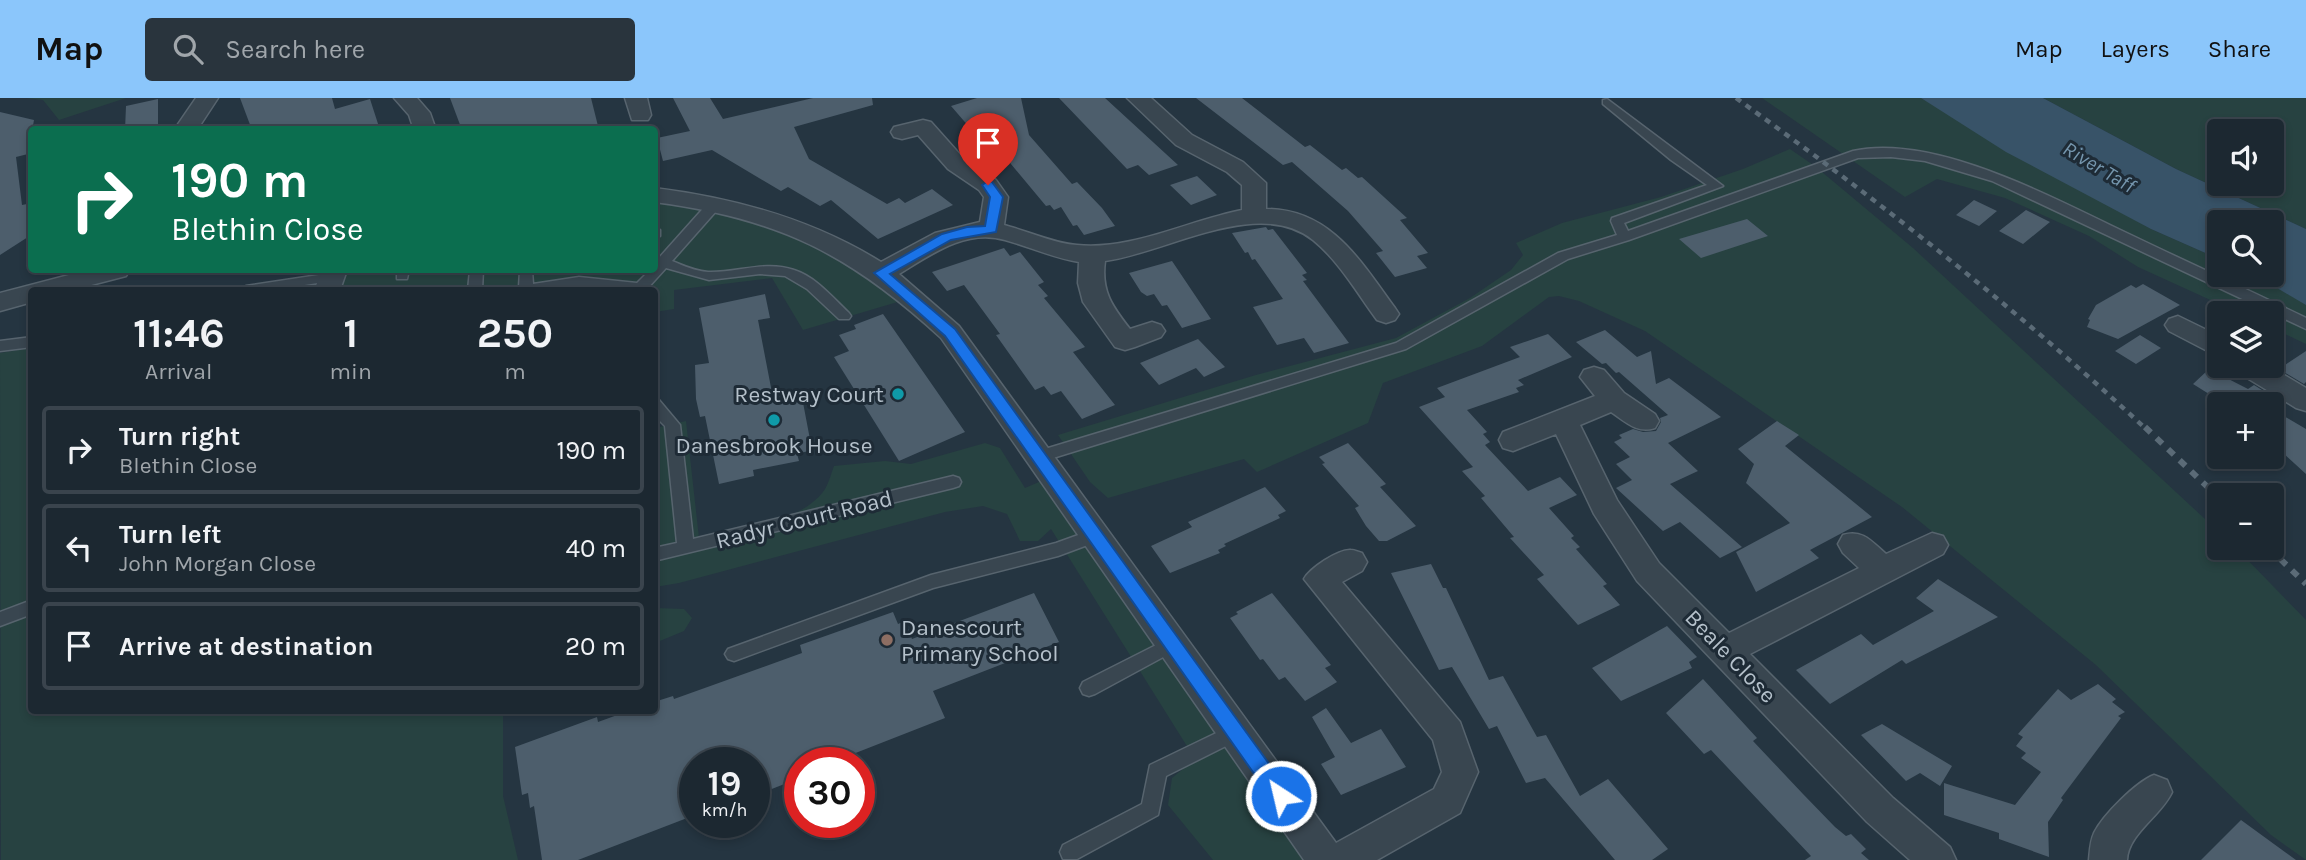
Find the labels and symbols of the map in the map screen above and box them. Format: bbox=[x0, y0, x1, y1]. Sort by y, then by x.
pin bbox=[958, 113, 1018, 185]
water label: River Taff bbox=[2059, 136, 2141, 199]
place label: Restway Court bbox=[734, 381, 884, 408]
marker: Restway Court bbox=[890, 386, 906, 402]
marker: Danesbrook House bbox=[766, 412, 782, 428]
place label: Danesbrook House bbox=[676, 432, 872, 459]
street label: Radyr Court Road bbox=[713, 485, 895, 554]
street label: Beale Close bbox=[1679, 604, 1782, 709]
place label: Danescourt Primary School bbox=[901, 614, 1059, 667]
marker: Danescourt Primary School bbox=[879, 632, 895, 648]
speed limit sign: 30 bbox=[784, 747, 875, 838]
position arrow bbox=[1244, 759, 1318, 833]

